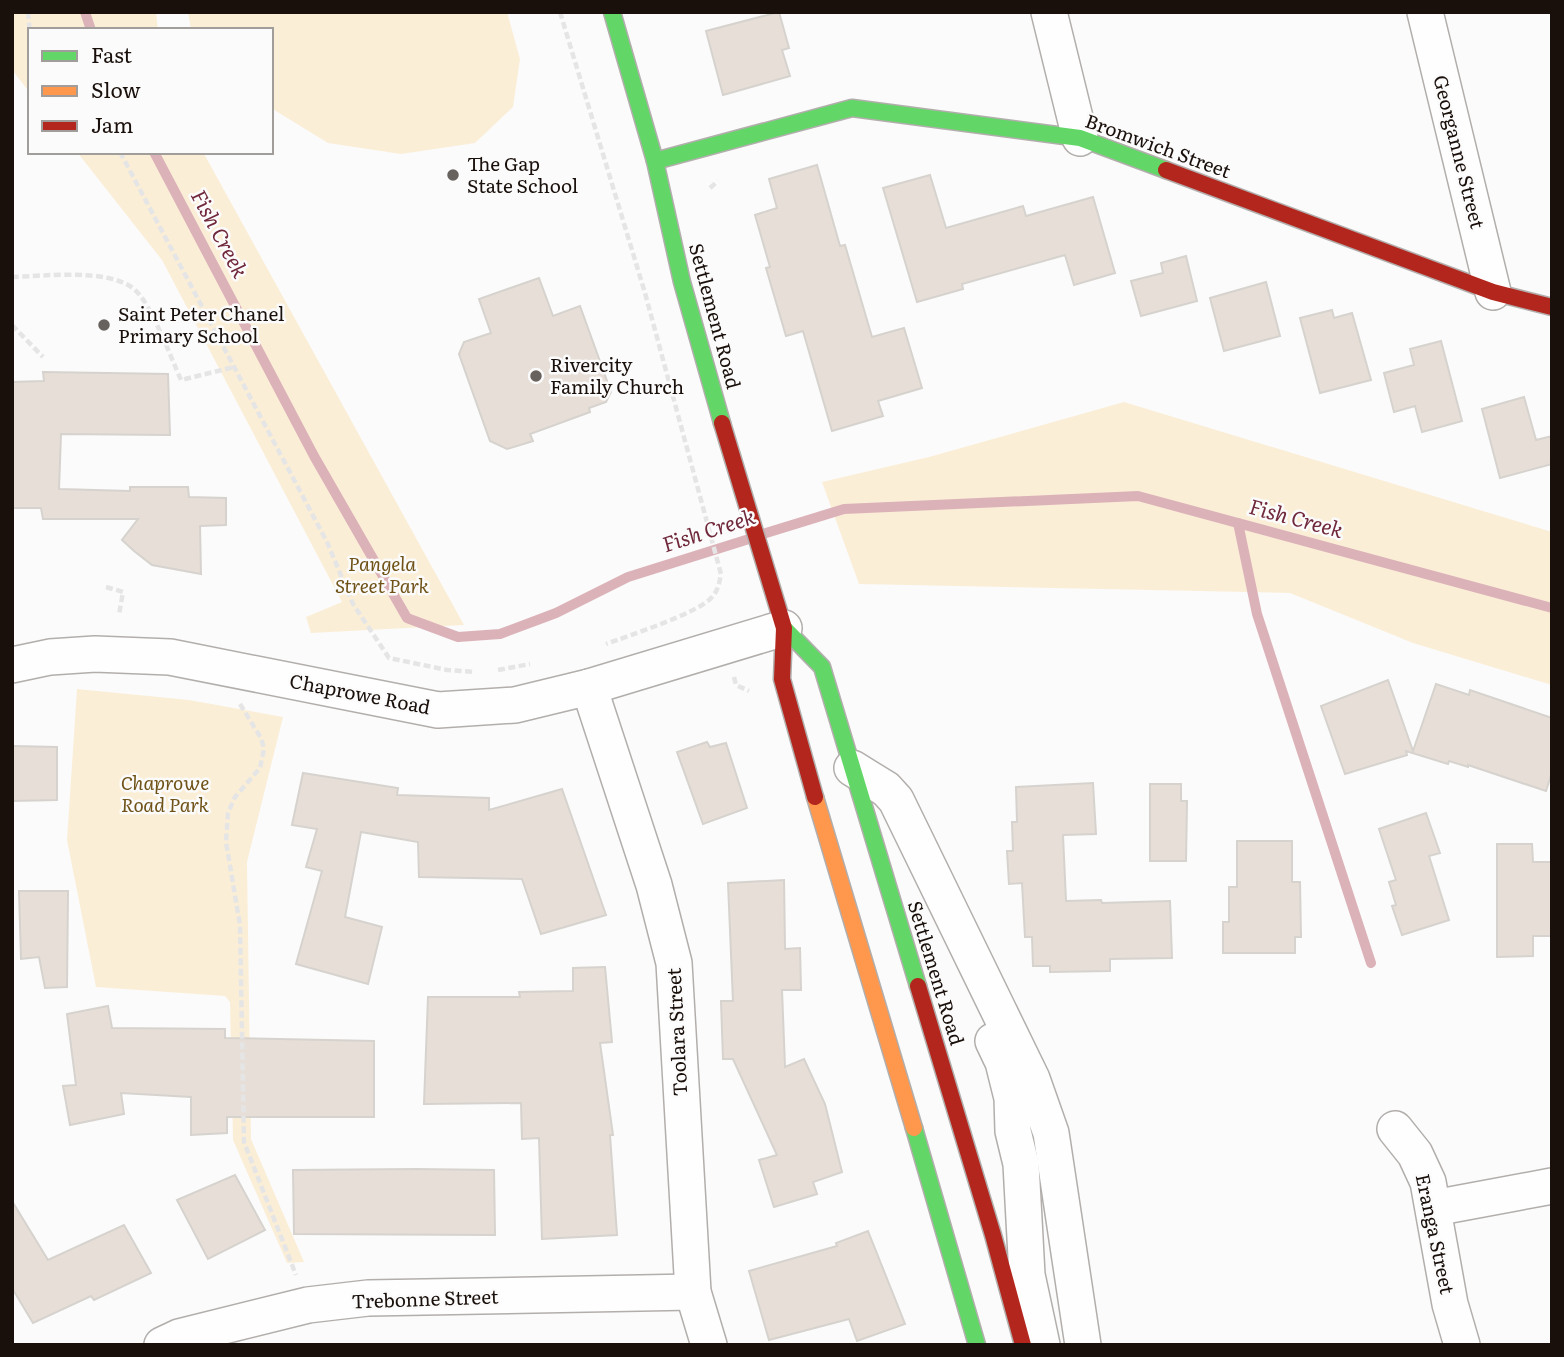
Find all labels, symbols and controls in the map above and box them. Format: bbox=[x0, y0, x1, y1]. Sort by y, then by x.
legend bbox=[28, 28, 273, 154]
text: Fast bbox=[91, 38, 132, 69]
street label: Georganne Street bbox=[1427, 72, 1493, 232]
text: Slow bbox=[91, 73, 141, 104]
street label: Bromwich Street bbox=[1082, 106, 1235, 184]
text: Jam bbox=[91, 108, 133, 139]
place label: The Gap State School bbox=[467, 149, 578, 199]
marker: The Gap State School bbox=[445, 167, 461, 183]
water label: Fish Creek bbox=[185, 183, 258, 283]
street label: Settlement Road bbox=[683, 240, 749, 392]
place label: Saint Peter Chanel Primary School bbox=[118, 299, 284, 349]
marker: Saint Peter Chanel Primary School bbox=[96, 317, 112, 333]
place label: Rivercity Family Church bbox=[550, 350, 684, 400]
marker: Rivercity Family Church bbox=[528, 368, 544, 384]
water label: Fish Creek bbox=[1246, 489, 1347, 544]
water label: Fish Creek bbox=[658, 499, 759, 558]
park label: Pangela Street Park bbox=[335, 549, 430, 599]
street label: Chaprowe Road bbox=[287, 666, 433, 720]
park label: Chaprowe Road Park bbox=[121, 768, 210, 818]
street label: Settlement Road bbox=[902, 897, 972, 1049]
street label: Toolara Street bbox=[659, 967, 693, 1097]
street label: Eranga Street bbox=[1410, 1171, 1462, 1297]
street label: Trebonne Street bbox=[351, 1281, 499, 1315]

